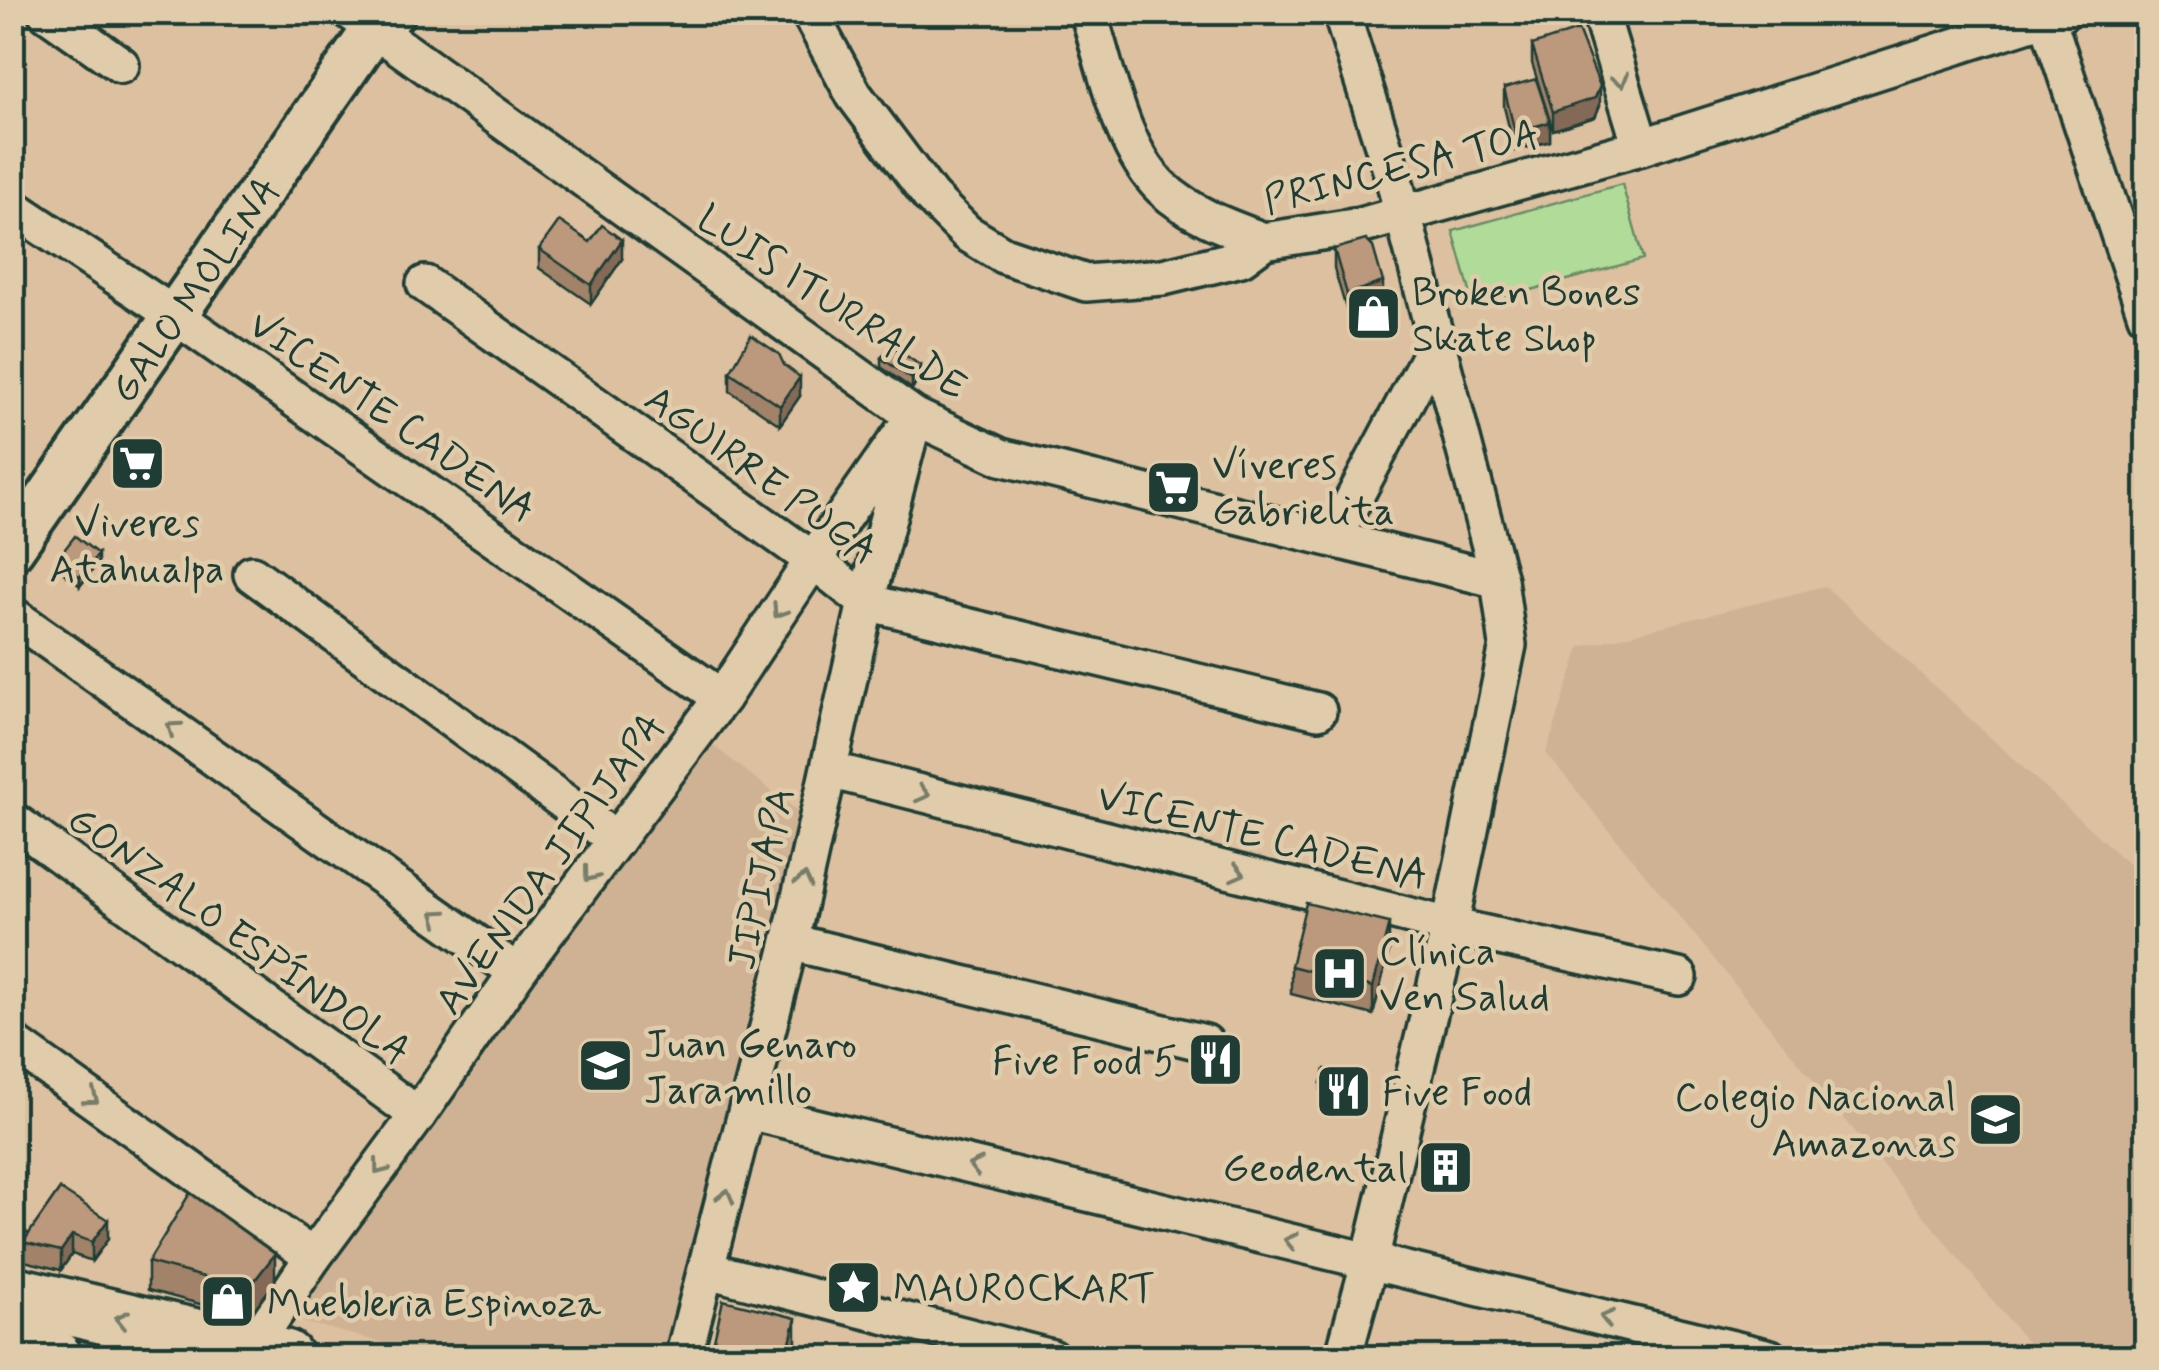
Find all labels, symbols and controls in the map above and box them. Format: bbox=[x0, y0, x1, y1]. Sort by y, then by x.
one-way arrow bbox=[1609, 70, 1629, 87]
street label: PRINCESA TOA bbox=[1258, 110, 1545, 228]
street label: GALO MOLINA bbox=[99, 167, 294, 414]
street label: LUIS ITURRALDE bbox=[686, 194, 976, 413]
place label: Broken Bones Skate Shop bbox=[1412, 268, 1641, 366]
shop icon: Broken Bones Skate Shop bbox=[1343, 284, 1403, 344]
street label: VICENTE CADENA bbox=[237, 300, 545, 537]
street label: AGUIRRE PUGA bbox=[633, 374, 887, 579]
supermarket icon: Viveres Atahualpa bbox=[107, 433, 167, 493]
place label: Víveres Gabrielita bbox=[1212, 441, 1394, 539]
supermarket icon: Víveres Gabrielita bbox=[1143, 457, 1203, 517]
place label: Viveres Atahualpa bbox=[50, 499, 224, 597]
one-way arrow bbox=[773, 600, 791, 619]
street label: AVENIDA JIPIJAPA bbox=[424, 704, 678, 1026]
one-way arrow bbox=[165, 722, 184, 740]
street label: VICENTE CADENA bbox=[1091, 772, 1433, 904]
street label: JIPIJAPA bbox=[717, 782, 809, 975]
one-way arrow bbox=[914, 782, 931, 803]
street label: GONZALO ESPÍNDOLA bbox=[56, 794, 420, 1079]
one-way arrow bbox=[1229, 861, 1246, 882]
one-way arrow bbox=[584, 864, 601, 882]
one-way arrow bbox=[792, 872, 813, 889]
one-way arrow bbox=[431, 910, 449, 928]
place label: Clínica Ven Salud bbox=[1379, 927, 1550, 1025]
hospital icon: Clínica Ven Salud bbox=[1310, 943, 1370, 1003]
place label: Juan Genaro Jaramillo bbox=[644, 1020, 857, 1118]
restaurant icon: Five Food 5 bbox=[1186, 1030, 1246, 1090]
school or university icon: Juan Genaro Jaramillo bbox=[575, 1036, 635, 1096]
place label: Five Food 5 bbox=[992, 1037, 1177, 1089]
restaurant icon: Five Food bbox=[1313, 1061, 1373, 1121]
place label: Five Food bbox=[1382, 1068, 1532, 1120]
place label: Colegio Nacional Amazonas bbox=[1674, 1073, 1956, 1171]
one-way arrow bbox=[81, 1087, 99, 1104]
school or university icon: Colegio Nacional Amazonas bbox=[1965, 1089, 2025, 1149]
building icon: Geodental bbox=[1416, 1137, 1476, 1197]
place label: Geodental bbox=[1222, 1144, 1407, 1196]
one-way arrow bbox=[374, 1157, 391, 1175]
one-way arrow bbox=[967, 1157, 984, 1178]
one-way arrow bbox=[715, 1188, 736, 1205]
one-way arrow bbox=[1283, 1232, 1300, 1253]
place icon: MAUROCKART bbox=[824, 1257, 884, 1317]
place label: MAUROCKART bbox=[893, 1264, 1156, 1316]
shop icon: Muebleria Espinoza bbox=[198, 1272, 258, 1332]
place label: Muebleria Espinoza bbox=[267, 1279, 602, 1331]
one-way arrow bbox=[1599, 1309, 1616, 1330]
one-way arrow bbox=[114, 1310, 131, 1331]

